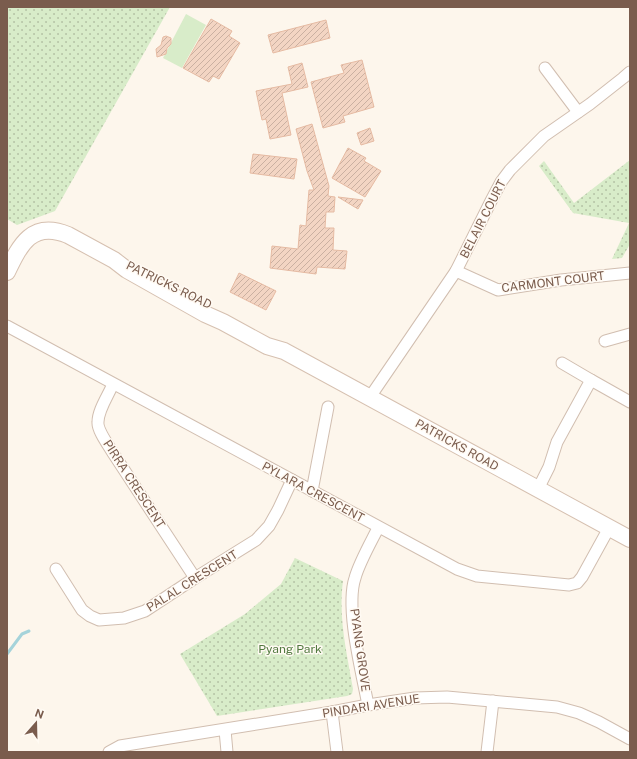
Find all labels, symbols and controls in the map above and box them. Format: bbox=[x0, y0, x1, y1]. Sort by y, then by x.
street label: BELAIR COURT bbox=[457, 177, 509, 261]
street label: PATRICKS ROAD bbox=[124, 258, 214, 312]
street label: CARMONT COURT bbox=[501, 269, 605, 295]
street label: PATRICKS ROAD bbox=[413, 416, 501, 474]
street label: PIRRA CRESCENT bbox=[100, 437, 168, 531]
street label: PYLARA CRESCENT bbox=[260, 459, 366, 525]
street label: PALAL CRESCENT bbox=[144, 547, 240, 615]
street label: PYANG GROVE bbox=[347, 607, 373, 693]
park label: Pyang Park bbox=[258, 642, 322, 656]
street label: PINDARI AVENUE bbox=[321, 691, 421, 721]
north arrow bbox=[16, 703, 56, 743]
text: N bbox=[33, 706, 46, 721]

